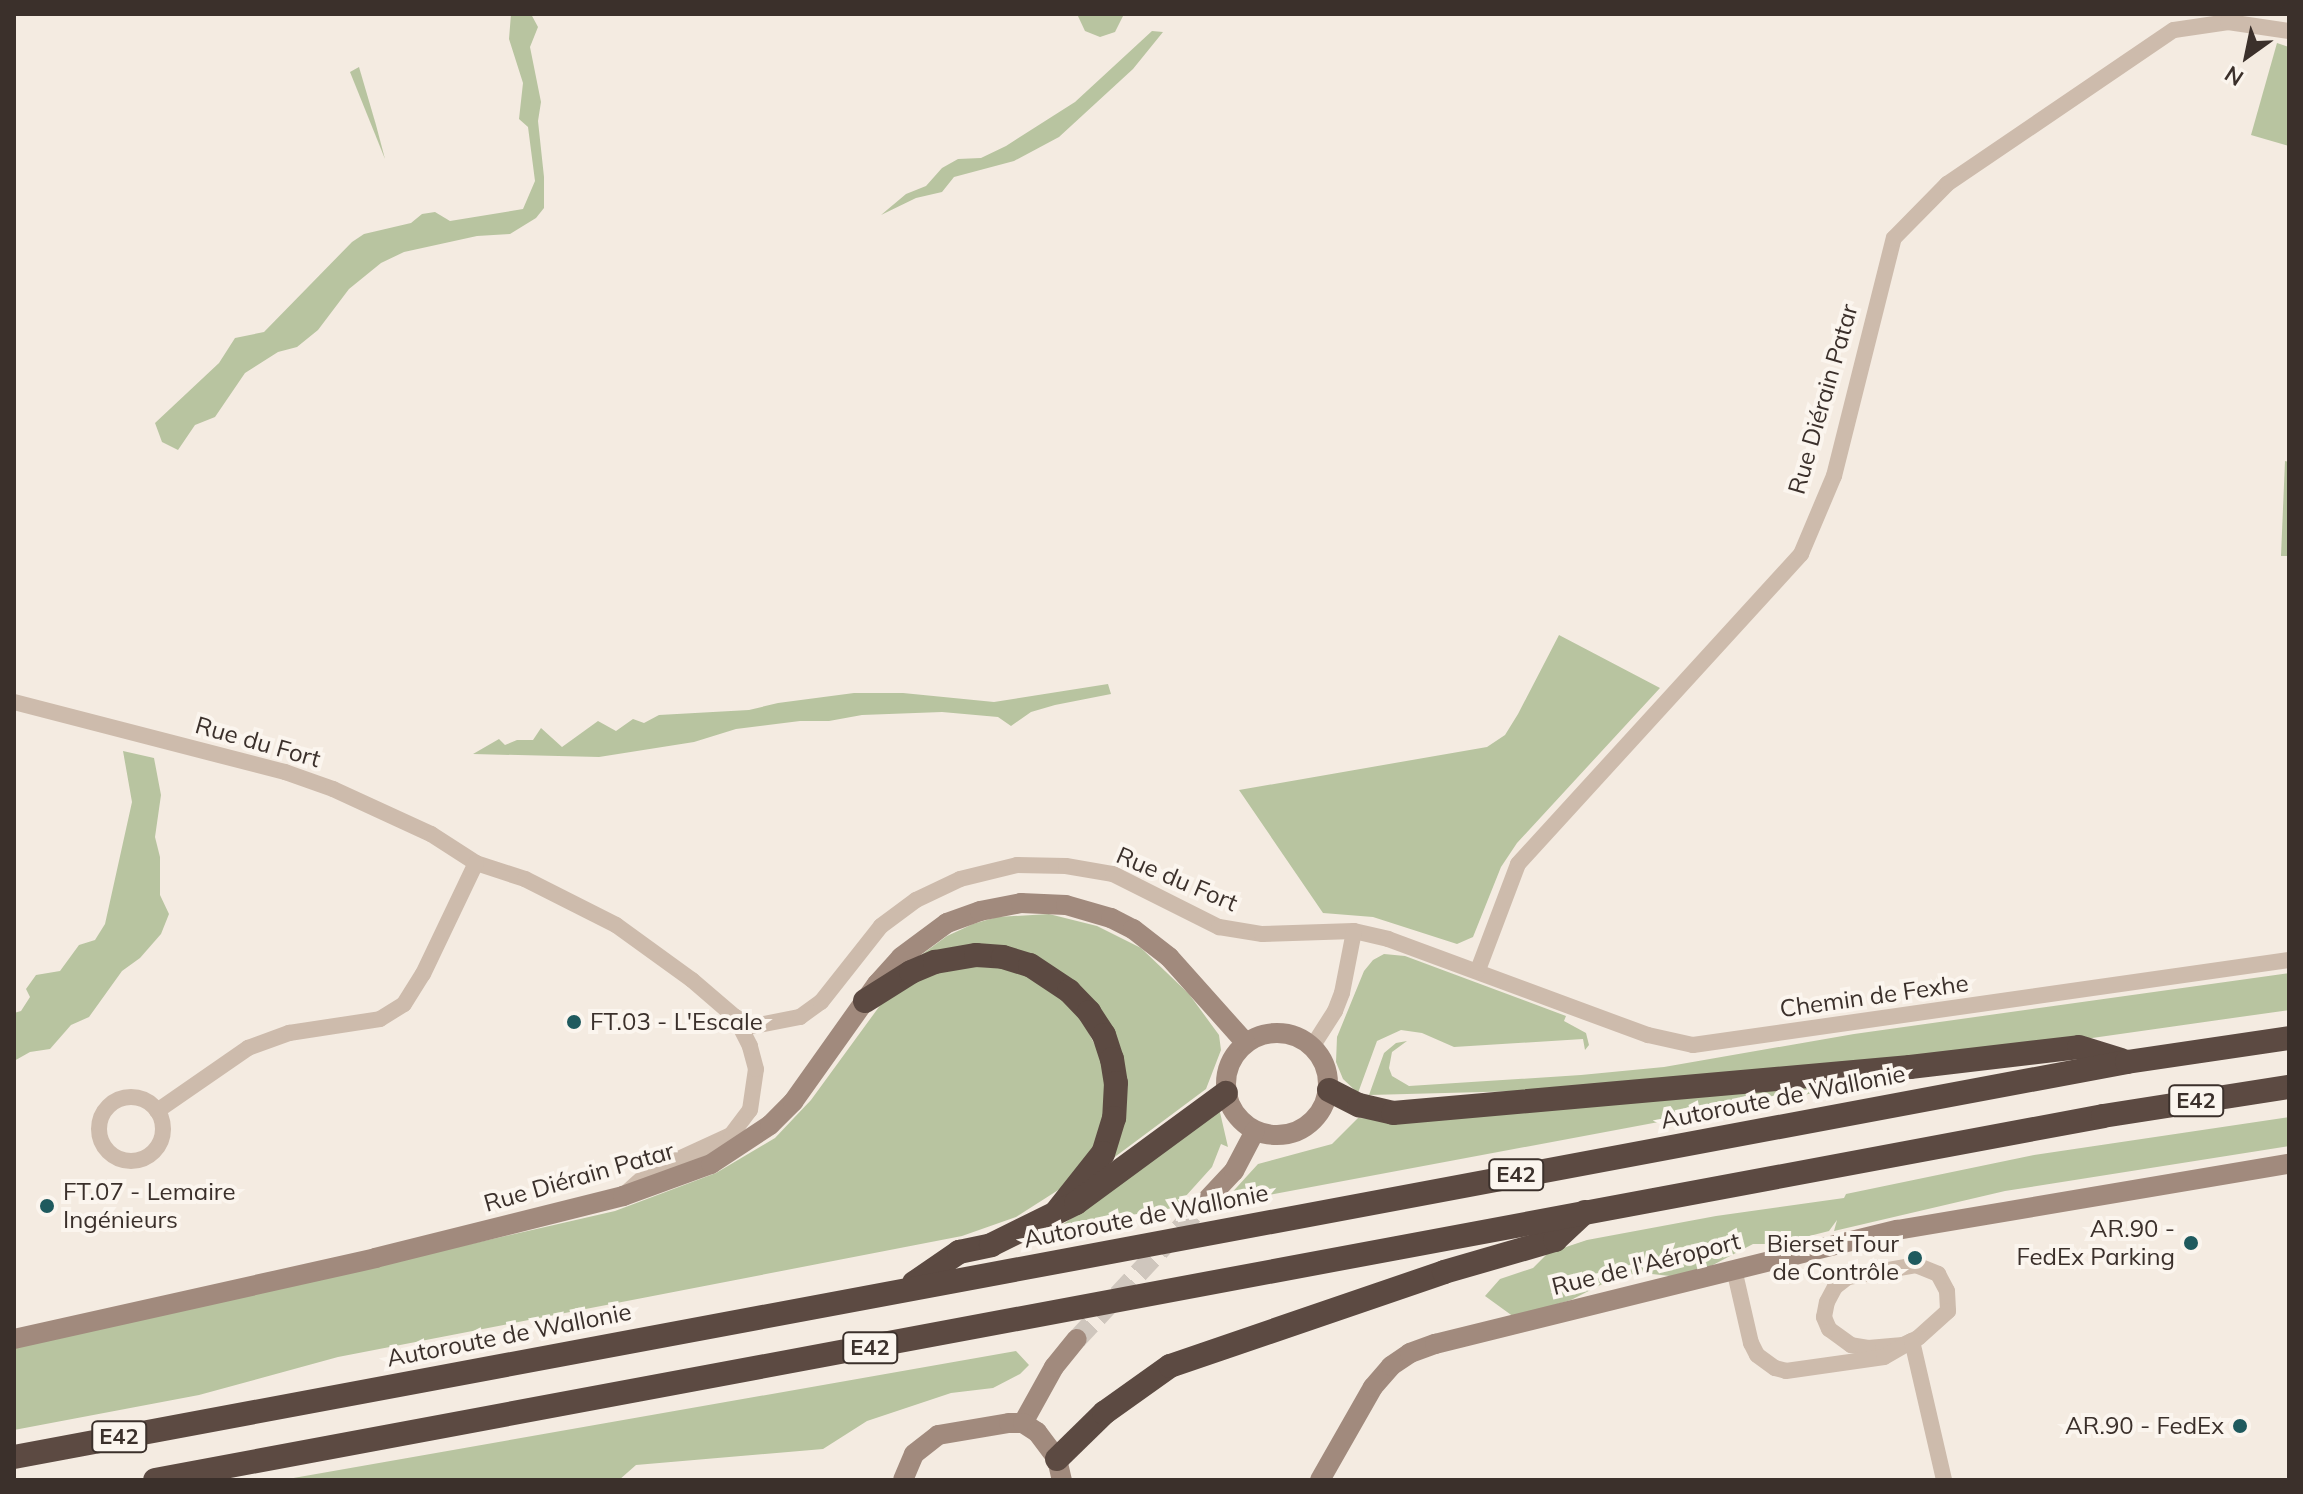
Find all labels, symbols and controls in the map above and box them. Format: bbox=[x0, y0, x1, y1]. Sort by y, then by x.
north arrow bbox=[2207, 16, 2287, 96]
text: N bbox=[2219, 60, 2249, 92]
street label: Rue Diérain Patar bbox=[1782, 301, 1864, 497]
street label: Rue du Fort bbox=[192, 710, 324, 774]
street label: Rue du Fort bbox=[1112, 841, 1242, 917]
street label: Chemin de Fexhe bbox=[1778, 968, 1970, 1024]
place label: FT.03 - L'Escale bbox=[590, 1008, 763, 1036]
marker: FT.03 - L'Escale bbox=[565, 1013, 583, 1031]
street label: Autoroute de Wallonie bbox=[1658, 1059, 1908, 1135]
road number: E42 bbox=[2168, 1083, 2224, 1119]
street label: Rue Diérain Patar bbox=[481, 1136, 677, 1218]
road number: E42 bbox=[1488, 1157, 1544, 1193]
place label: FT.07 - Lemaire Ingénieurs bbox=[63, 1178, 235, 1234]
street label: Autoroute de Wallonie bbox=[1021, 1178, 1271, 1254]
marker: FT.07 - Lemaire Ingénieurs bbox=[38, 1197, 56, 1215]
place label: AR.90 - FedEx Parking bbox=[2017, 1215, 2175, 1271]
street label: Rue de l'Aéroport bbox=[1549, 1227, 1743, 1301]
place label: Bierset Tour de Contrôle bbox=[1767, 1230, 1899, 1286]
marker: AR.90 - FedEx Parking bbox=[2182, 1234, 2200, 1252]
marker: Bierset Tour de Contrôle bbox=[1906, 1249, 1924, 1267]
street label: Autoroute de Wallonie bbox=[384, 1297, 634, 1373]
road number: E42 bbox=[842, 1330, 898, 1366]
place label: AR.90 - FedEx bbox=[2065, 1412, 2224, 1440]
marker: AR.90 - FedEx bbox=[2231, 1417, 2249, 1435]
road number: E42 bbox=[91, 1419, 147, 1455]

